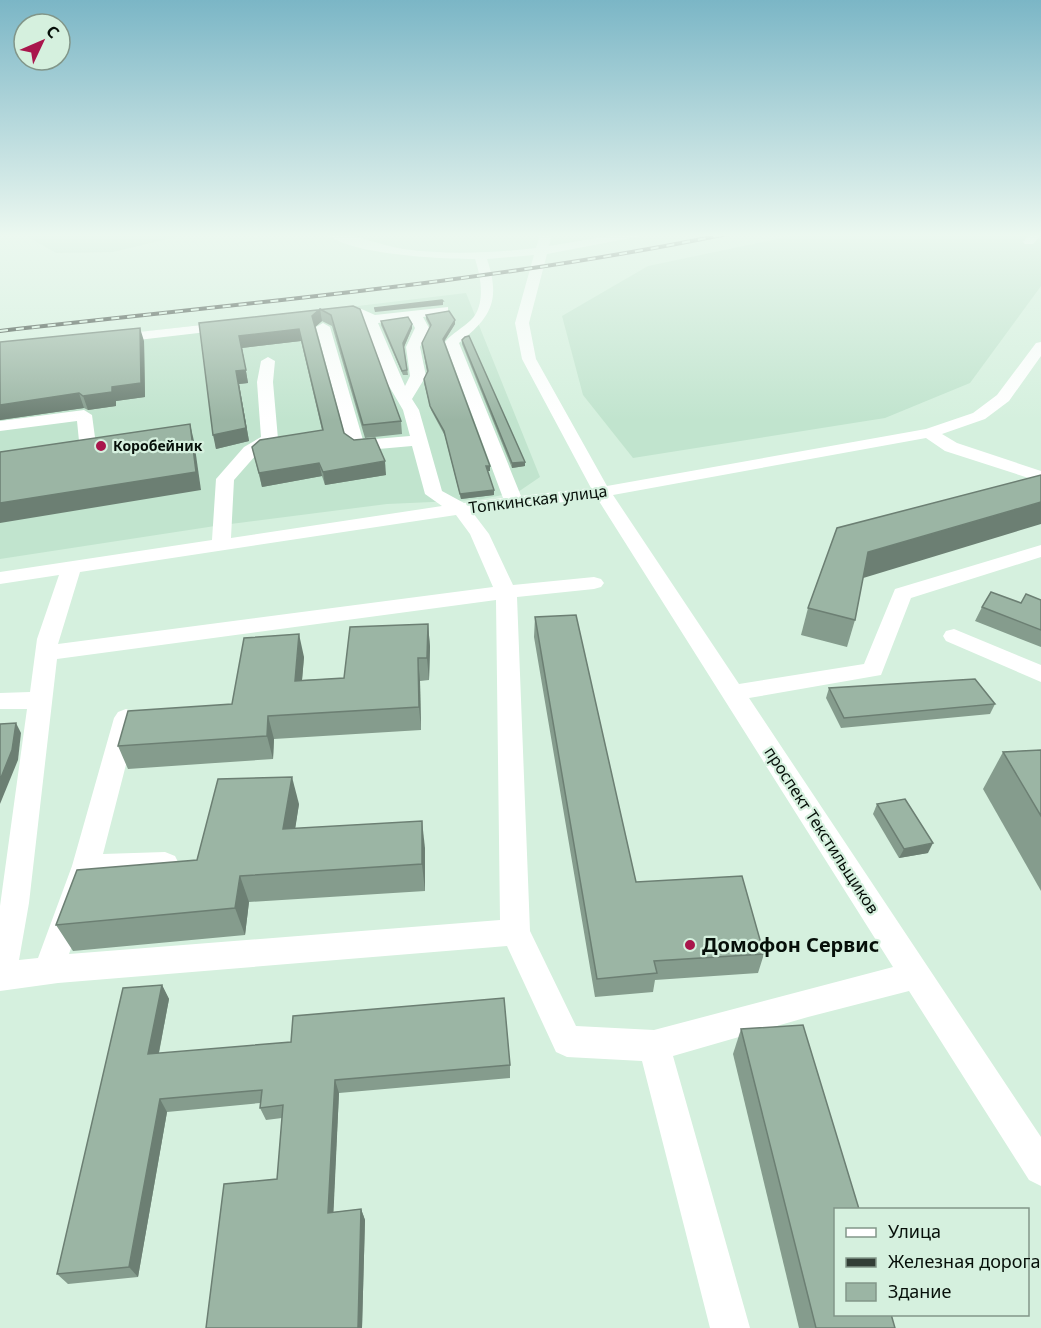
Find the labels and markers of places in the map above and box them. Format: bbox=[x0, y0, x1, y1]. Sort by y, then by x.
place label: Коробейник bbox=[113, 436, 203, 455]
marker: Коробейник bbox=[94, 439, 108, 453]
place label: Домофон Сервис bbox=[702, 931, 879, 958]
marker: Домофон Сервис bbox=[683, 938, 697, 952]

